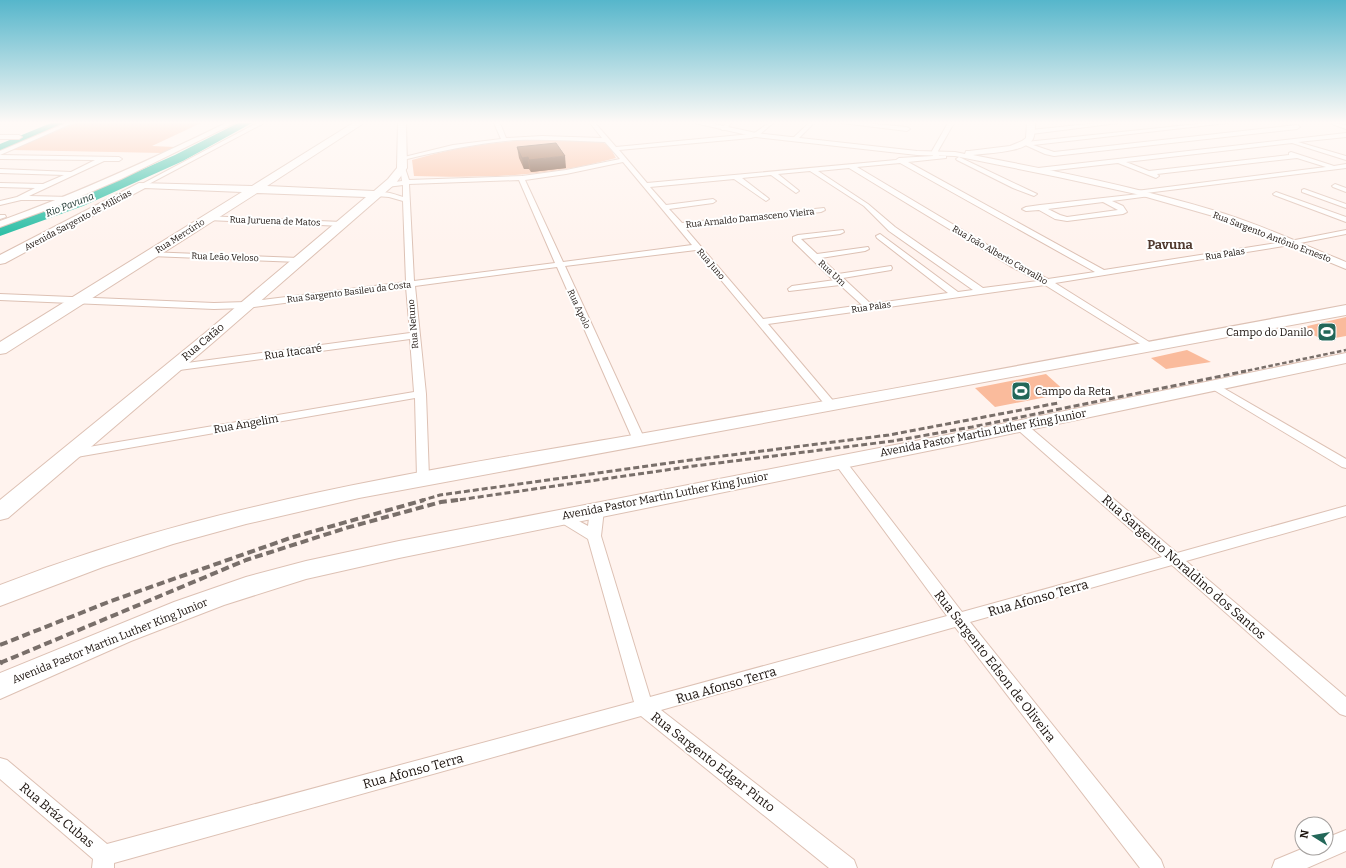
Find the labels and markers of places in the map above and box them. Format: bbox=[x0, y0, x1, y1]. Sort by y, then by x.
sports icon: Campo do Danilo bbox=[1316, 321, 1338, 343]
place label: Campo do Danilo bbox=[1226, 326, 1313, 339]
sports icon: Campo da Reta bbox=[1010, 380, 1032, 402]
place label: Campo da Reta bbox=[1035, 385, 1111, 398]

